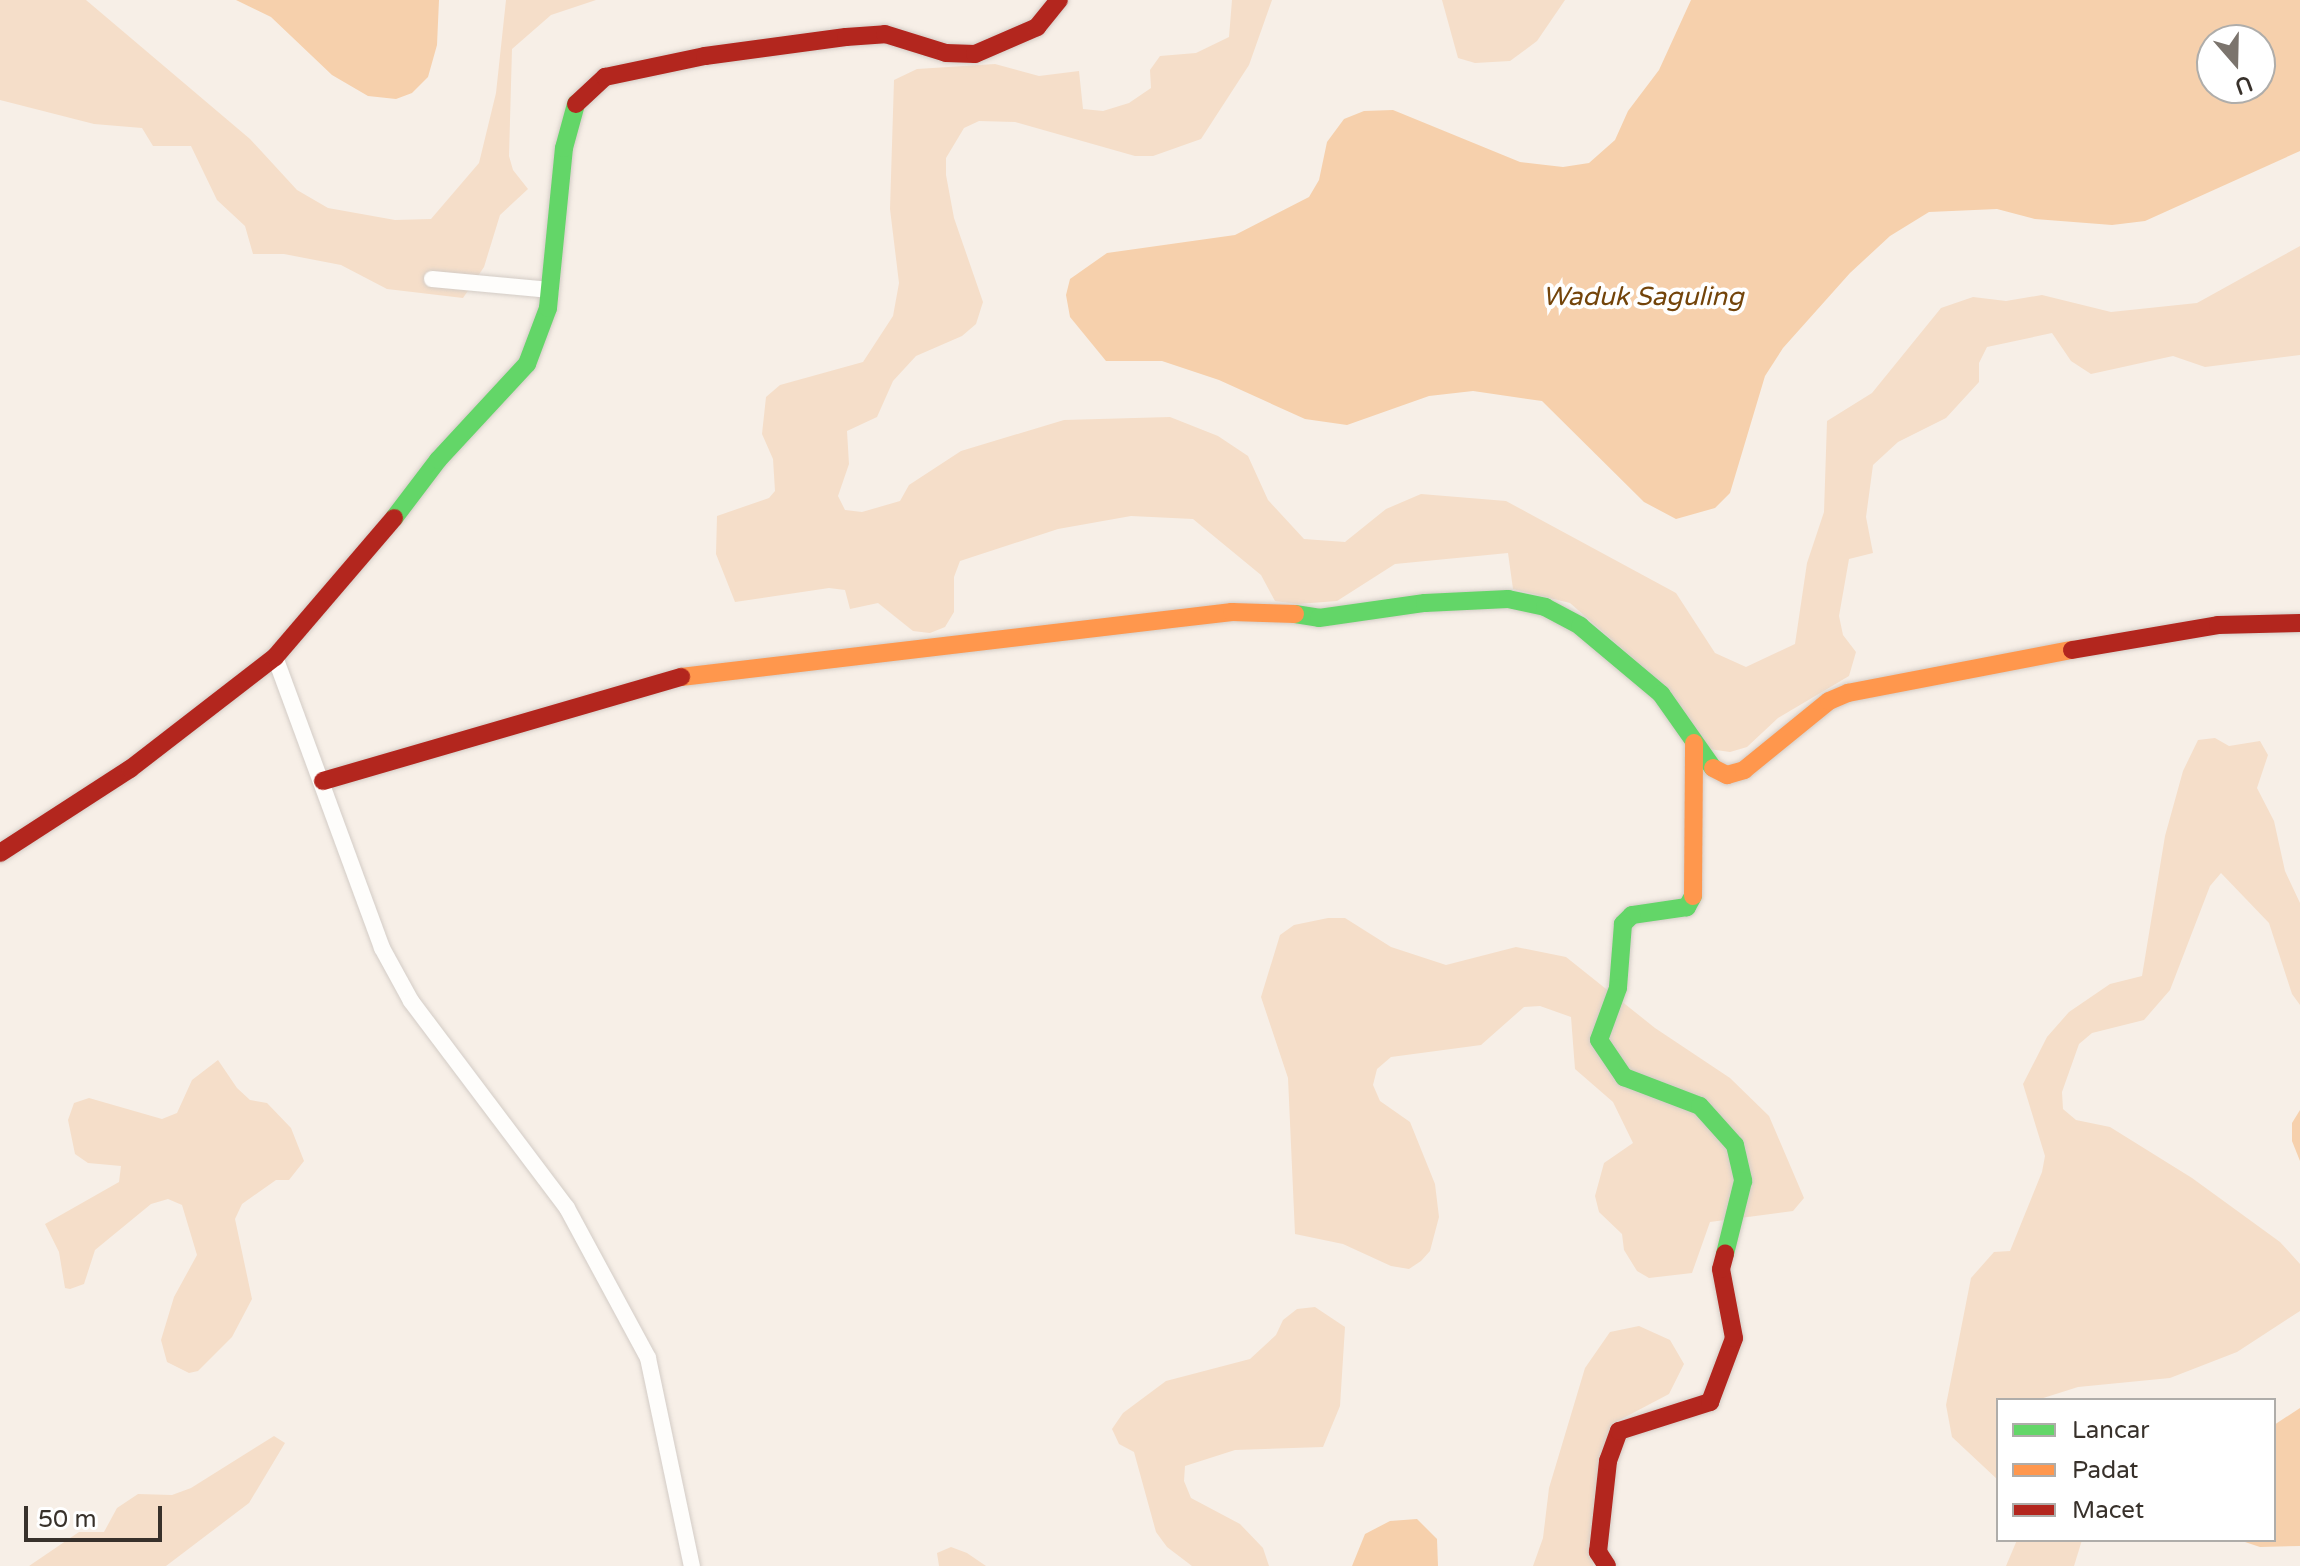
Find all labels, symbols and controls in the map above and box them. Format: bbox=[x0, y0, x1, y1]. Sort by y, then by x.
north arrow bbox=[2196, 24, 2276, 104]
text: U bbox=[2231, 70, 2256, 100]
water label: Waduk Saguling bbox=[1542, 281, 1744, 313]
legend bbox=[1996, 1398, 2276, 1542]
text: Lancar bbox=[2072, 1416, 2149, 1445]
text: Padat bbox=[2072, 1456, 2139, 1485]
scale bar bbox=[28, 1490, 166, 1540]
text: Macet bbox=[2072, 1496, 2144, 1525]
text: 50 m bbox=[38, 1505, 96, 1534]

